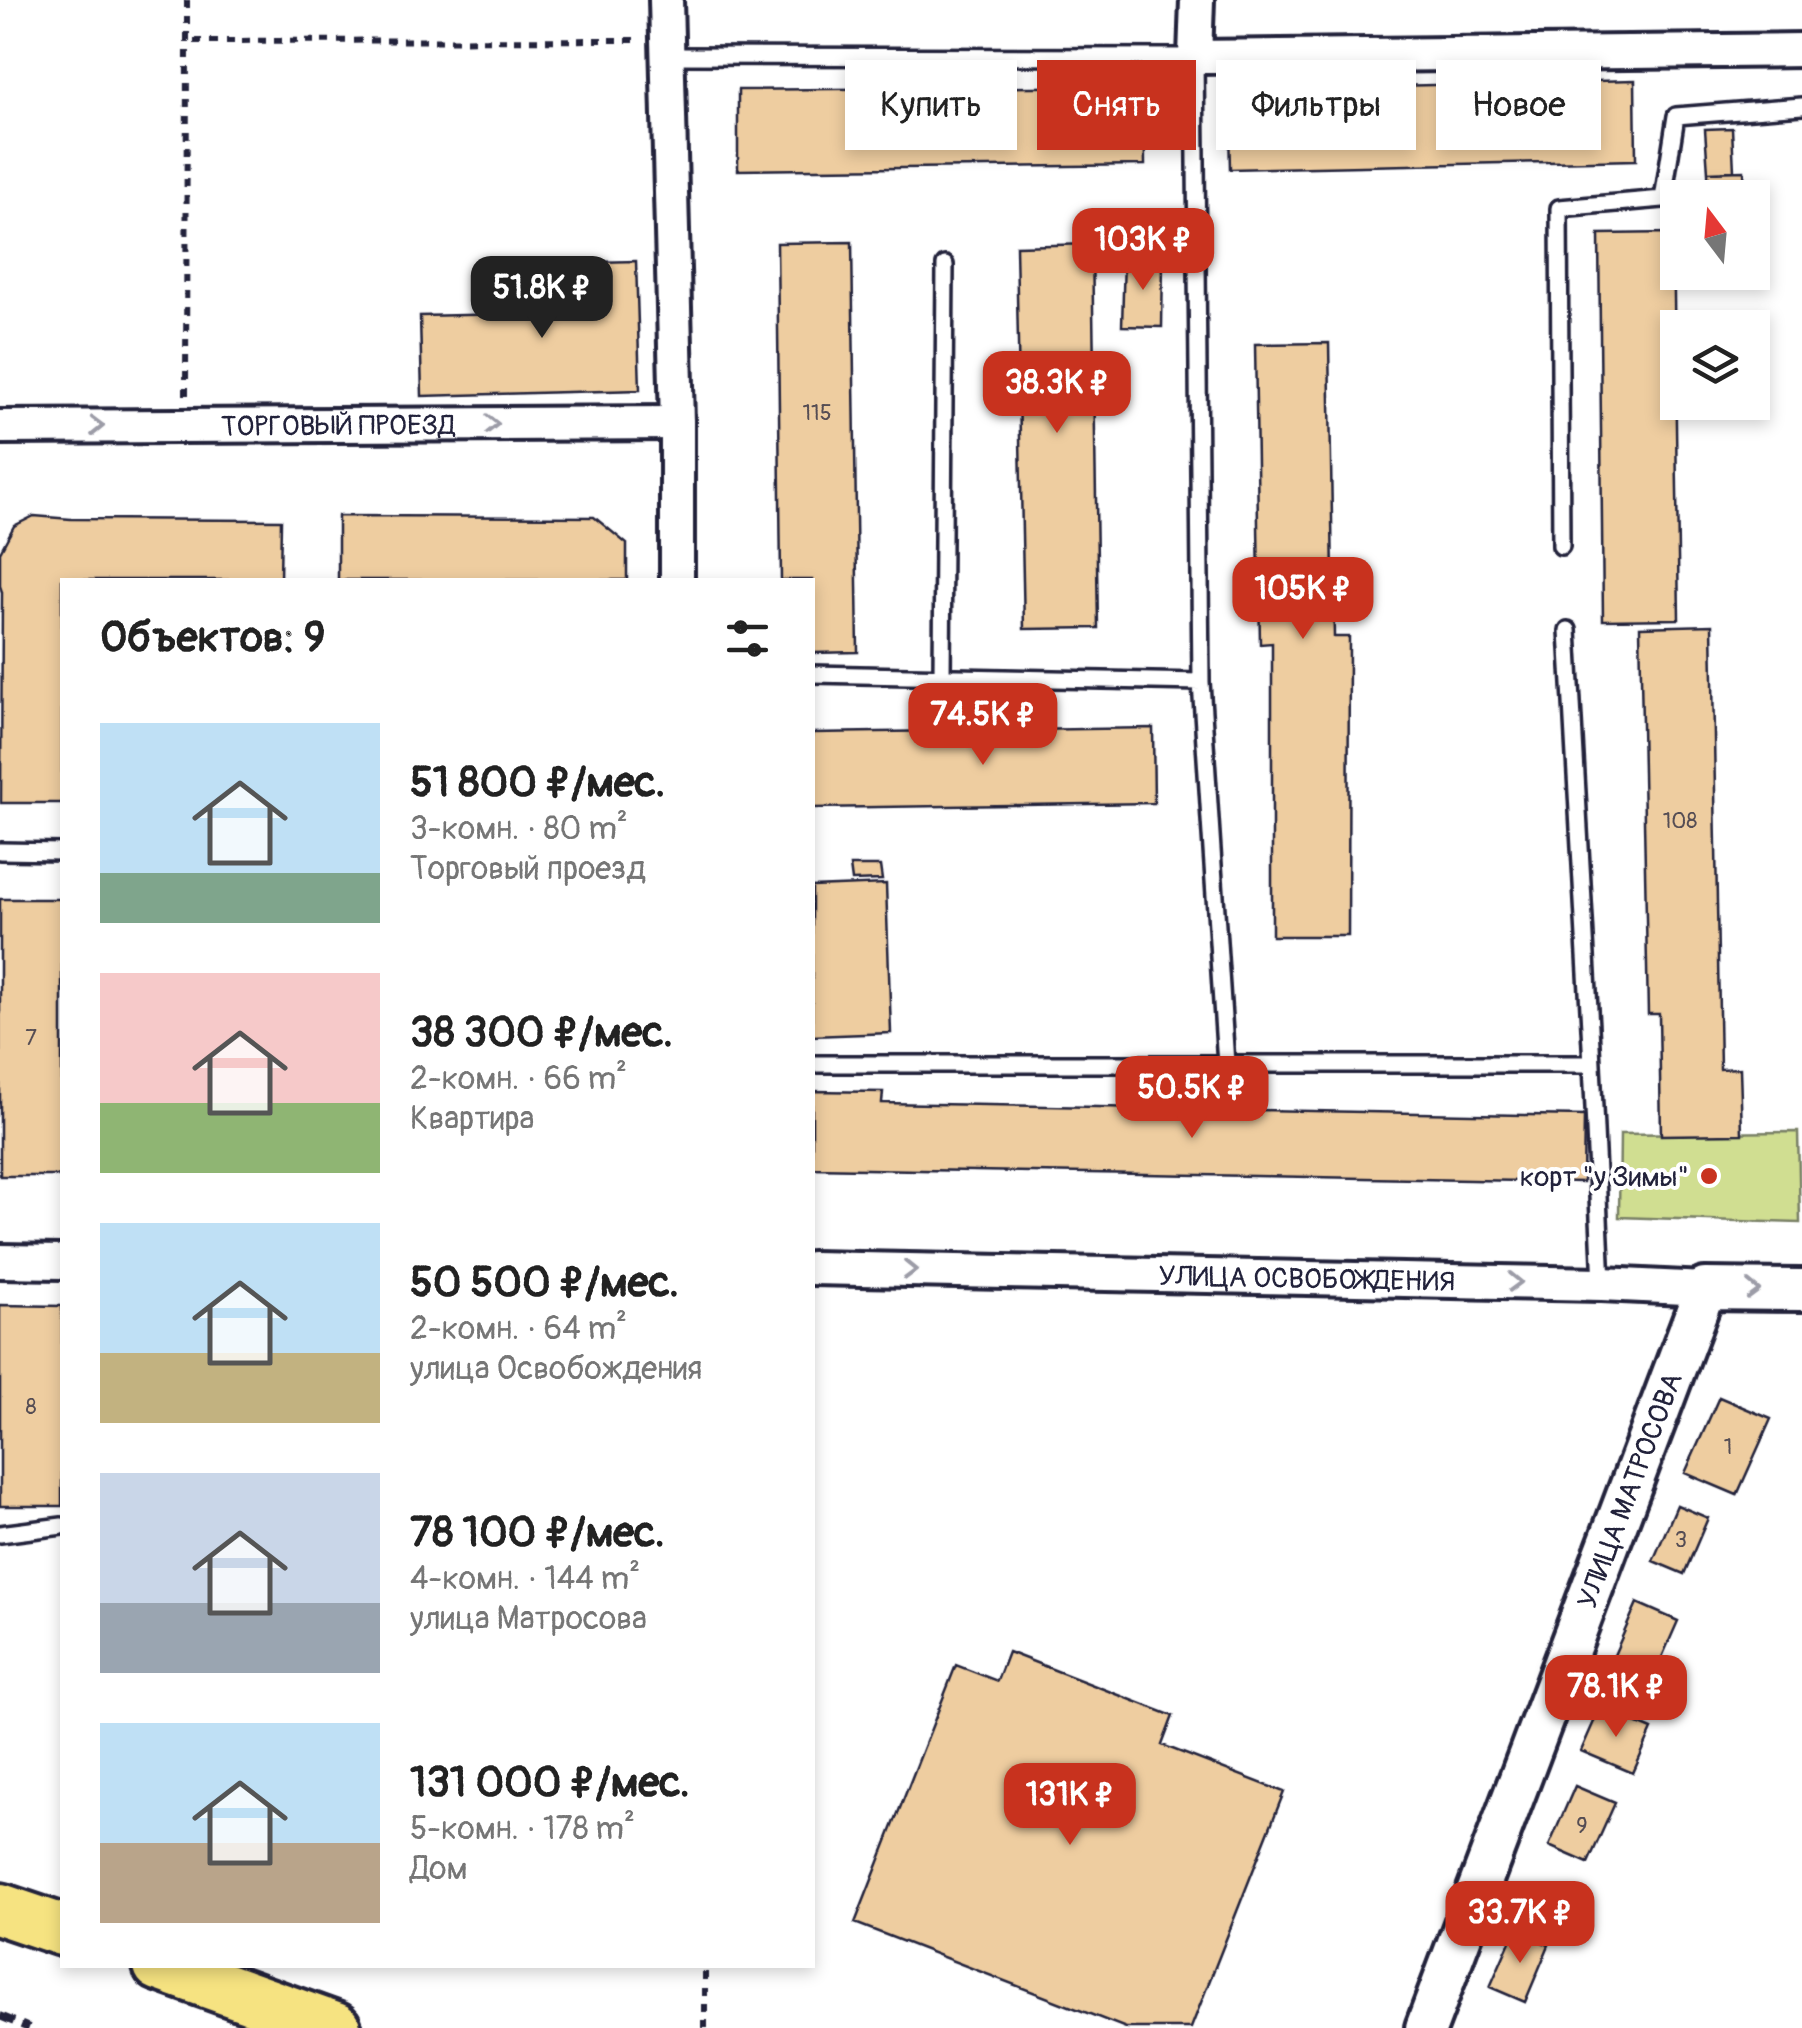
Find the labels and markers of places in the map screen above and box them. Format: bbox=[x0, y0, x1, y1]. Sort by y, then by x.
pin: 103K ₽ bbox=[1062, 208, 1224, 293]
pin: 51.8K ₽ bbox=[450, 256, 634, 341]
pin: 38.3K ₽ bbox=[965, 351, 1149, 436]
pin: 105K ₽ bbox=[1222, 557, 1384, 642]
pin: 74.5K ₽ bbox=[891, 683, 1075, 768]
pin: 50.5K ₽ bbox=[1100, 1056, 1284, 1141]
place label: корт "у Зимы" bbox=[1520, 1160, 1689, 1195]
marker: корт "у Зимы" bbox=[1698, 1165, 1720, 1187]
pin: 78.1K ₽ bbox=[1524, 1655, 1708, 1740]
pin: 131K ₽ bbox=[989, 1763, 1151, 1848]
pin: 33.7K ₽ bbox=[1428, 1881, 1612, 1966]

